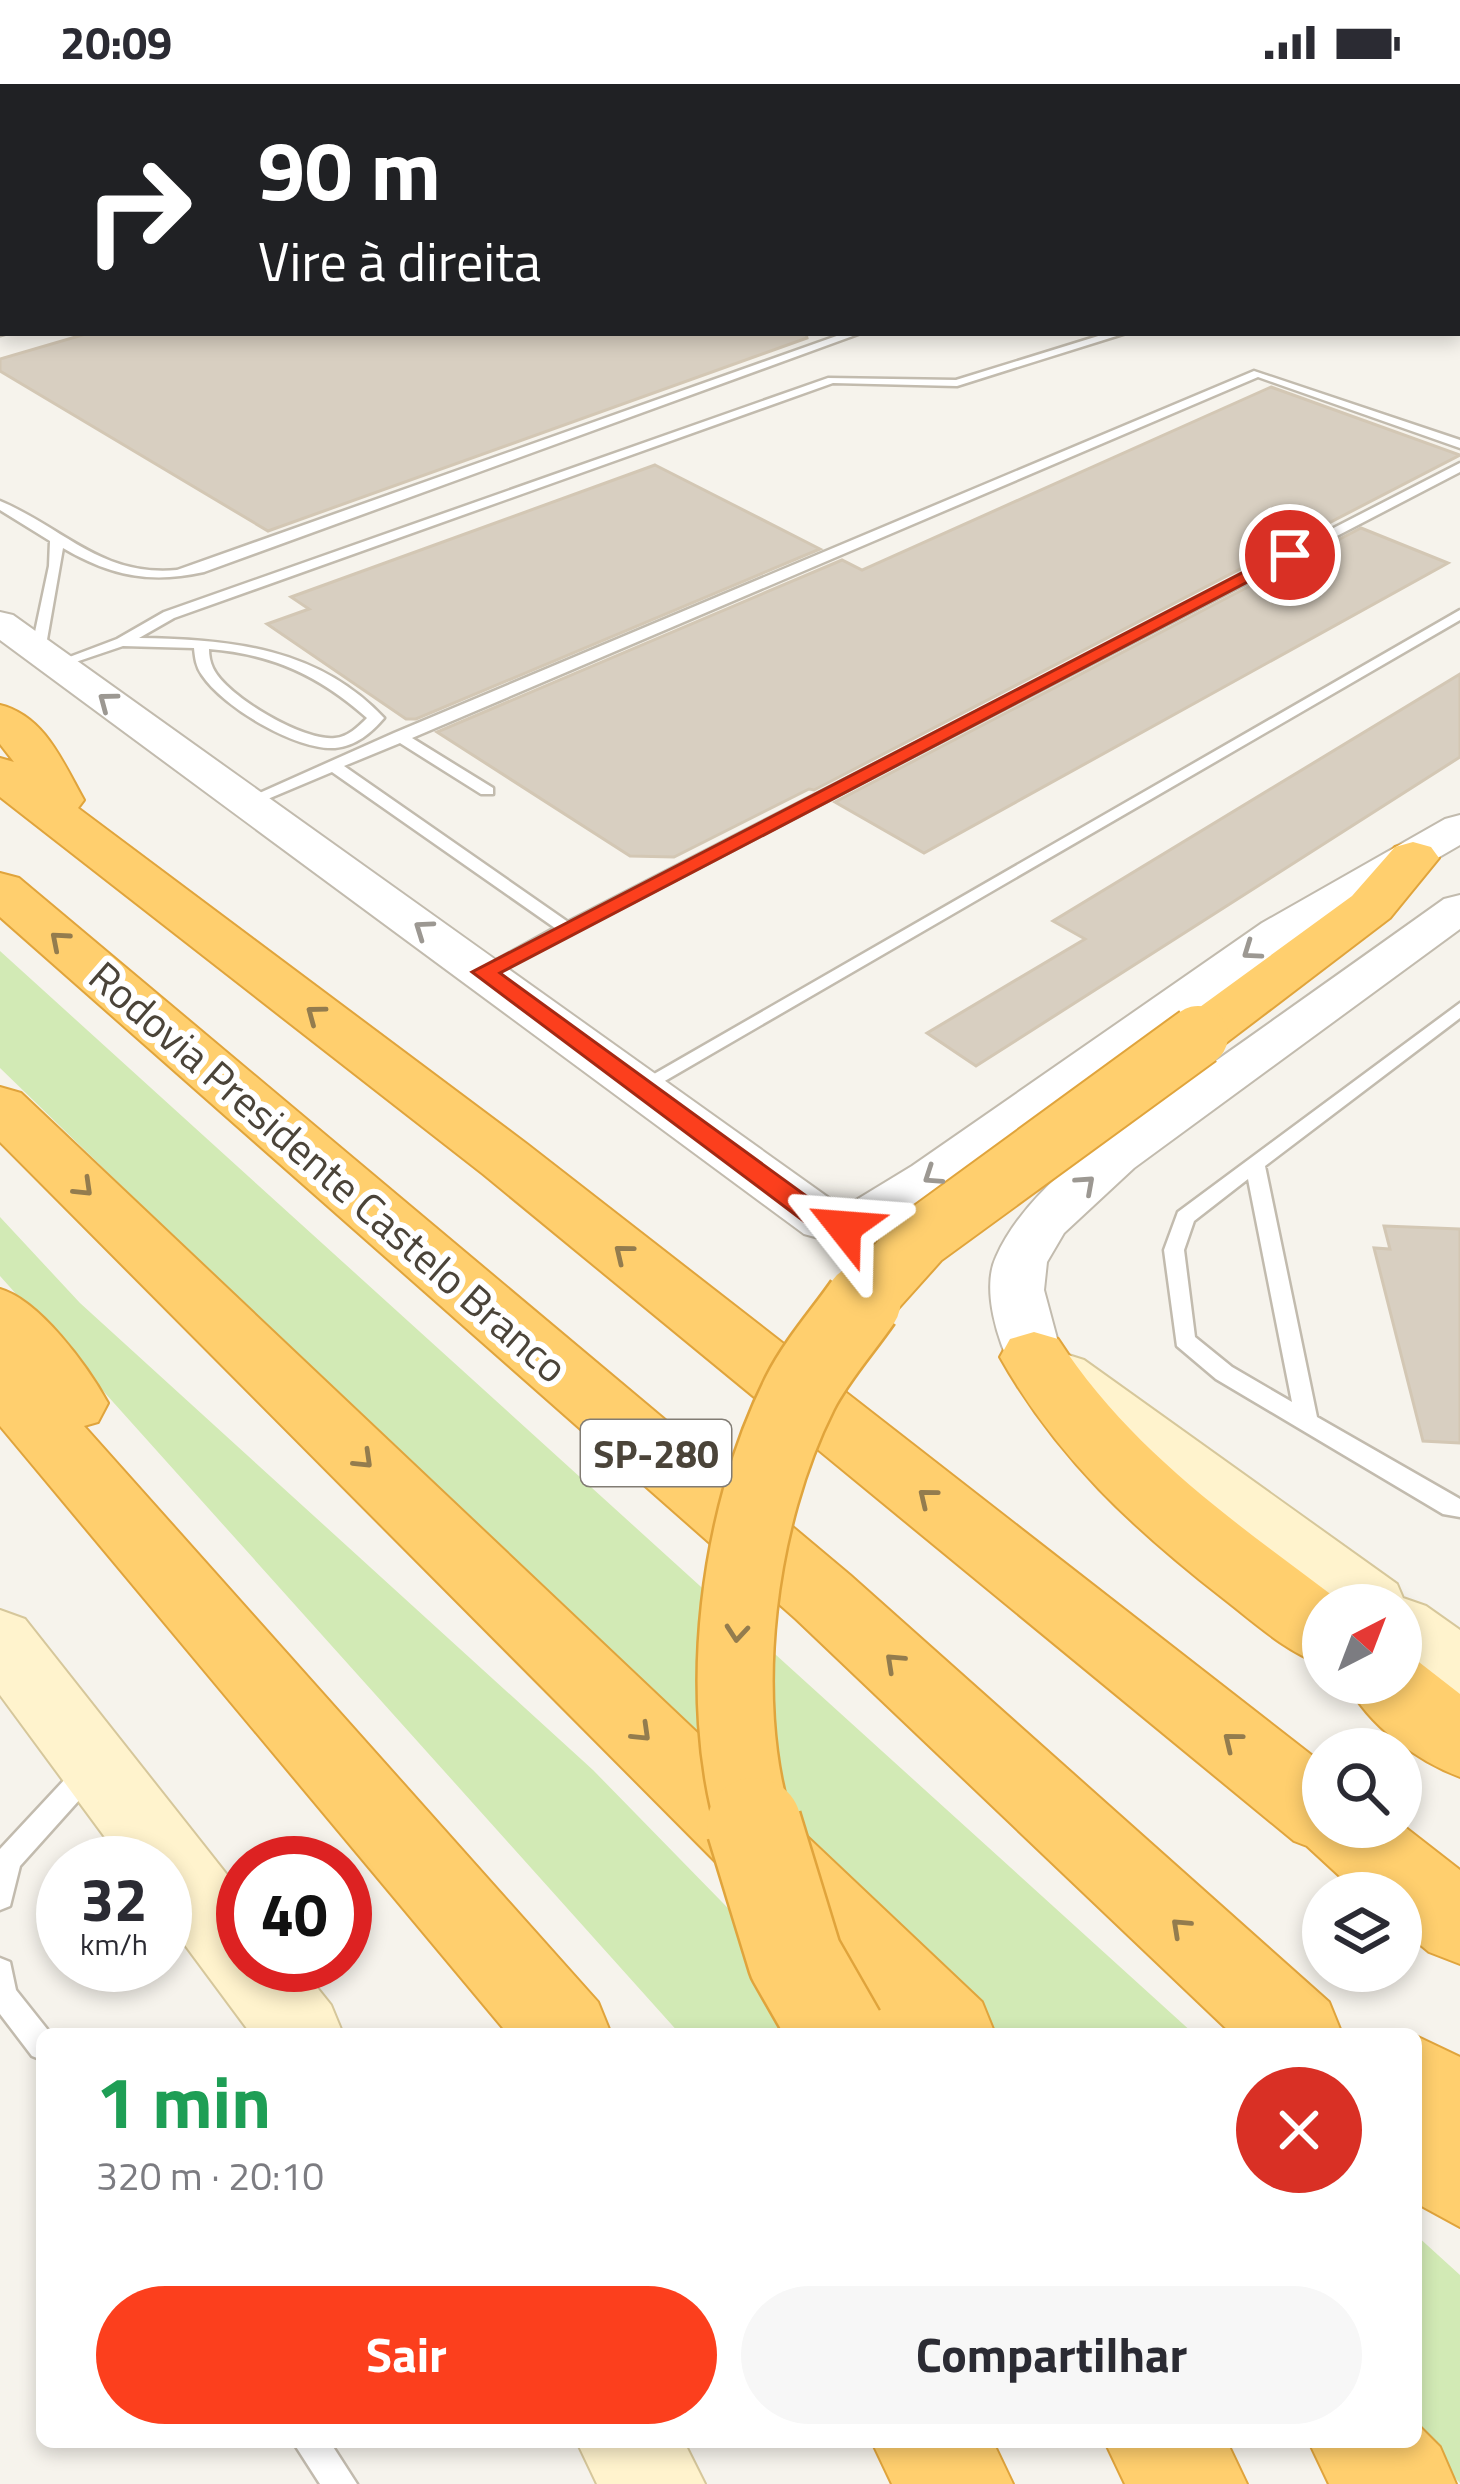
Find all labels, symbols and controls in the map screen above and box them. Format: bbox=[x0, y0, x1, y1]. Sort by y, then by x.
text: 20:09 bbox=[60, 8, 172, 76]
text: 90 m bbox=[258, 105, 441, 233]
icon: right bbox=[60, 132, 216, 288]
text: Vire à direita bbox=[258, 220, 541, 302]
pin bbox=[1239, 504, 1341, 606]
icon: arrive bbox=[1257, 522, 1323, 588]
one-way arrow bbox=[99, 693, 120, 715]
one-way arrow bbox=[414, 921, 436, 943]
one-way arrow bbox=[51, 932, 73, 954]
one-way arrow bbox=[1242, 937, 1264, 959]
street label: Rodovia Presidente Castelo Branco bbox=[76, 945, 582, 1397]
one-way arrow bbox=[307, 1006, 328, 1028]
one-way arrow bbox=[923, 1162, 945, 1184]
position arrow bbox=[781, 1164, 907, 1290]
one-way arrow bbox=[71, 1173, 92, 1195]
one-way arrow bbox=[1072, 1177, 1093, 1198]
one-way arrow bbox=[614, 1246, 636, 1267]
road number: SP-280 bbox=[581, 1420, 731, 1486]
one-way arrow bbox=[350, 1446, 372, 1468]
one-way arrow bbox=[919, 1490, 941, 1511]
north arrow bbox=[1302, 1584, 1422, 1704]
map controls bbox=[1302, 1584, 1422, 1992]
one-way arrow bbox=[725, 1624, 751, 1643]
one-way arrow bbox=[886, 1655, 907, 1676]
one-way arrow bbox=[628, 1719, 650, 1741]
button: search bbox=[1302, 1728, 1422, 1848]
one-way arrow bbox=[1223, 1733, 1245, 1755]
speed limit sign: 40 bbox=[216, 1836, 372, 1992]
text: 32 bbox=[80, 1853, 148, 1944]
button: layers bbox=[1302, 1872, 1422, 1992]
one-way arrow bbox=[1172, 1919, 1194, 1941]
text: km/h bbox=[80, 1921, 148, 1967]
text: 1 min bbox=[96, 2046, 271, 2156]
button: close bbox=[1236, 2067, 1362, 2193]
text: 320 m · 20:10 bbox=[96, 2146, 324, 2205]
button: Sair bbox=[96, 2286, 717, 2424]
button: Compartilhar bbox=[741, 2286, 1362, 2424]

